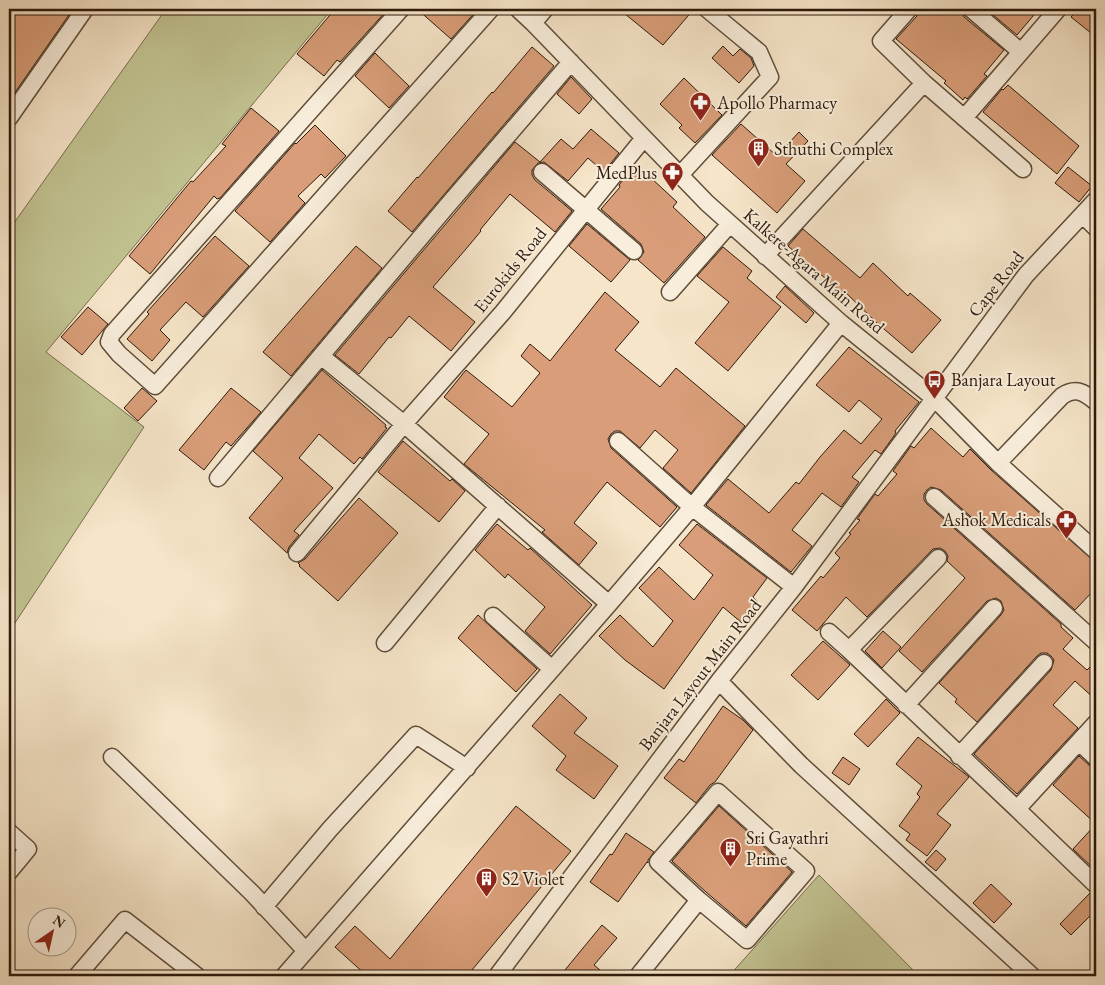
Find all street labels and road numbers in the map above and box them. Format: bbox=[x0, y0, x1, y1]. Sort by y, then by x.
street label: Kalkere-Agara Main Road bbox=[739, 203, 890, 339]
street label: Eurokids Road bbox=[468, 222, 552, 317]
street label: Cape Road bbox=[963, 245, 1029, 321]
street label: Banjara Layout Main Road bbox=[633, 594, 767, 755]

